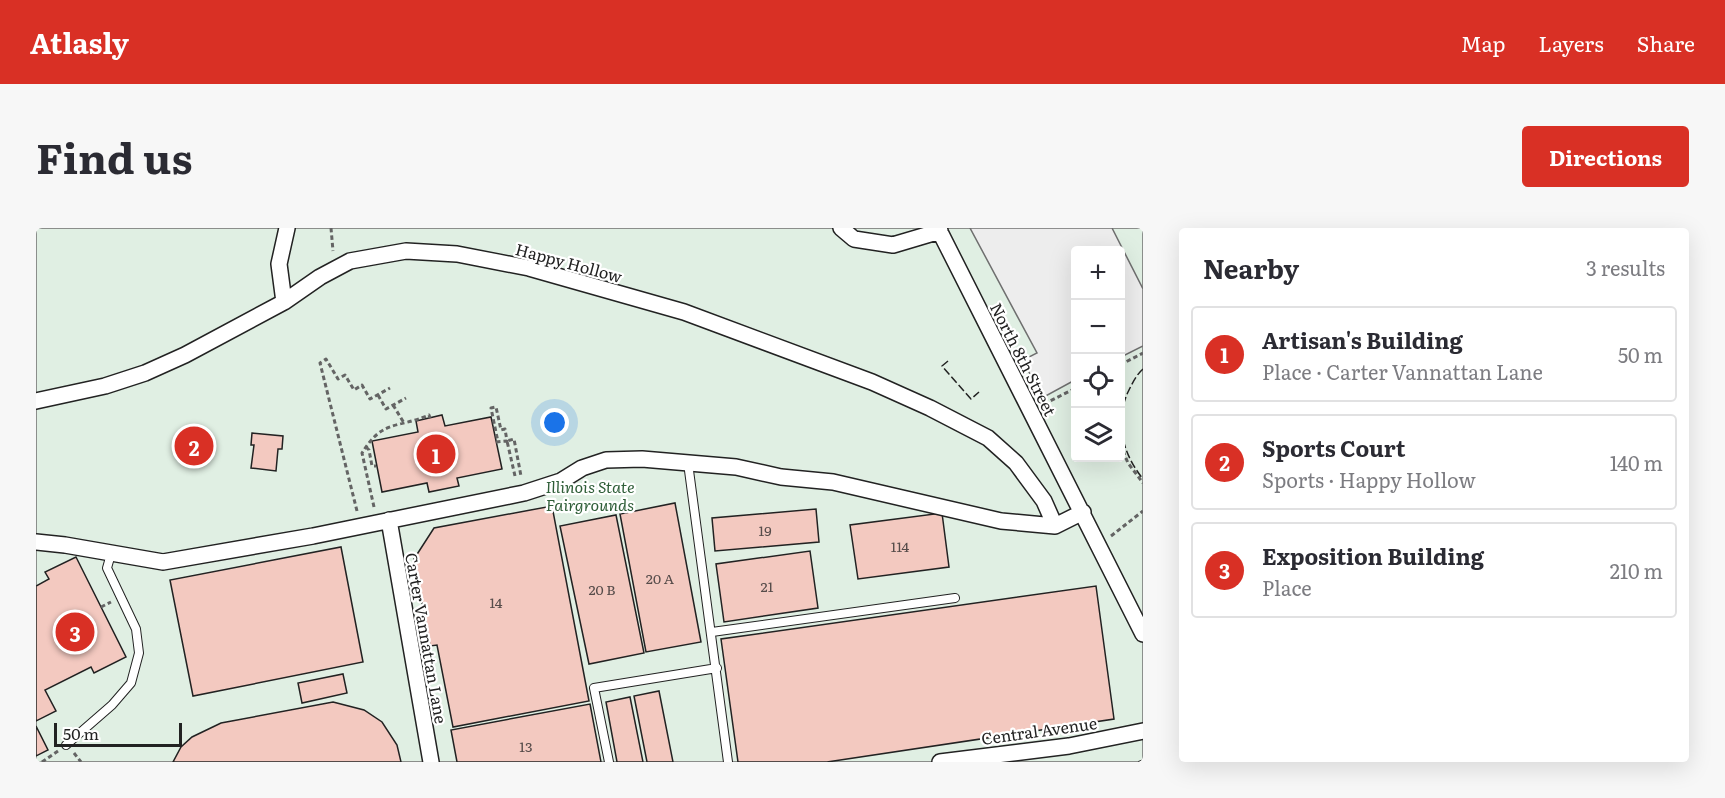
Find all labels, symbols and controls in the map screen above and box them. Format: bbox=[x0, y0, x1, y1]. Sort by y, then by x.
text: Atlasly bbox=[30, 21, 129, 63]
text: Map bbox=[1461, 27, 1506, 58]
text: Layers bbox=[1539, 27, 1604, 58]
text: Share bbox=[1637, 27, 1695, 58]
text: Find us bbox=[36, 125, 193, 187]
button: Directions bbox=[1522, 126, 1689, 187]
street label: Happy Hollow bbox=[513, 236, 625, 288]
map controls bbox=[1071, 246, 1125, 462]
button: + bbox=[1071, 246, 1125, 300]
text: Nearby bbox=[1203, 248, 1299, 287]
text: 3 results bbox=[1586, 252, 1665, 282]
street label: North 8th Street bbox=[985, 298, 1063, 420]
button: − bbox=[1071, 300, 1125, 354]
text: Artisan's Building bbox=[1262, 323, 1463, 356]
text: 1 bbox=[1220, 339, 1229, 369]
text: 50 m bbox=[1618, 339, 1663, 369]
button: locate bbox=[1071, 354, 1125, 408]
text: Place · Carter Vannattan Lane bbox=[1262, 356, 1543, 386]
your location bbox=[540, 408, 569, 437]
button: layers bbox=[1071, 408, 1125, 462]
pin: 2 bbox=[174, 424, 214, 468]
text: Sports Court bbox=[1262, 431, 1405, 464]
pin: 1 bbox=[416, 432, 456, 476]
text: 2 bbox=[1219, 447, 1230, 477]
text: 140 m bbox=[1610, 447, 1663, 477]
text: Sports · Happy Hollow bbox=[1262, 464, 1476, 494]
park label: Illinois State Fairgrounds bbox=[545, 474, 635, 516]
house number: 19 bbox=[758, 520, 772, 540]
house number: 114 bbox=[891, 536, 910, 556]
text: Exposition Building bbox=[1262, 539, 1484, 572]
street label: Carter Vannattan Lane bbox=[400, 551, 454, 725]
text: 3 bbox=[1219, 555, 1230, 585]
text: 210 m bbox=[1610, 555, 1663, 585]
house number: 20 A bbox=[646, 568, 675, 588]
text: Place bbox=[1262, 572, 1312, 602]
house number: 21 bbox=[761, 576, 774, 596]
house number: 20 B bbox=[588, 579, 616, 599]
house number: 14 bbox=[490, 592, 503, 612]
pin: 3 bbox=[56, 610, 94, 654]
street label: Central Avenue bbox=[980, 710, 1098, 750]
scale bar bbox=[54, 720, 182, 748]
text: 50 m bbox=[63, 721, 99, 745]
house number: 13 bbox=[519, 736, 533, 756]

